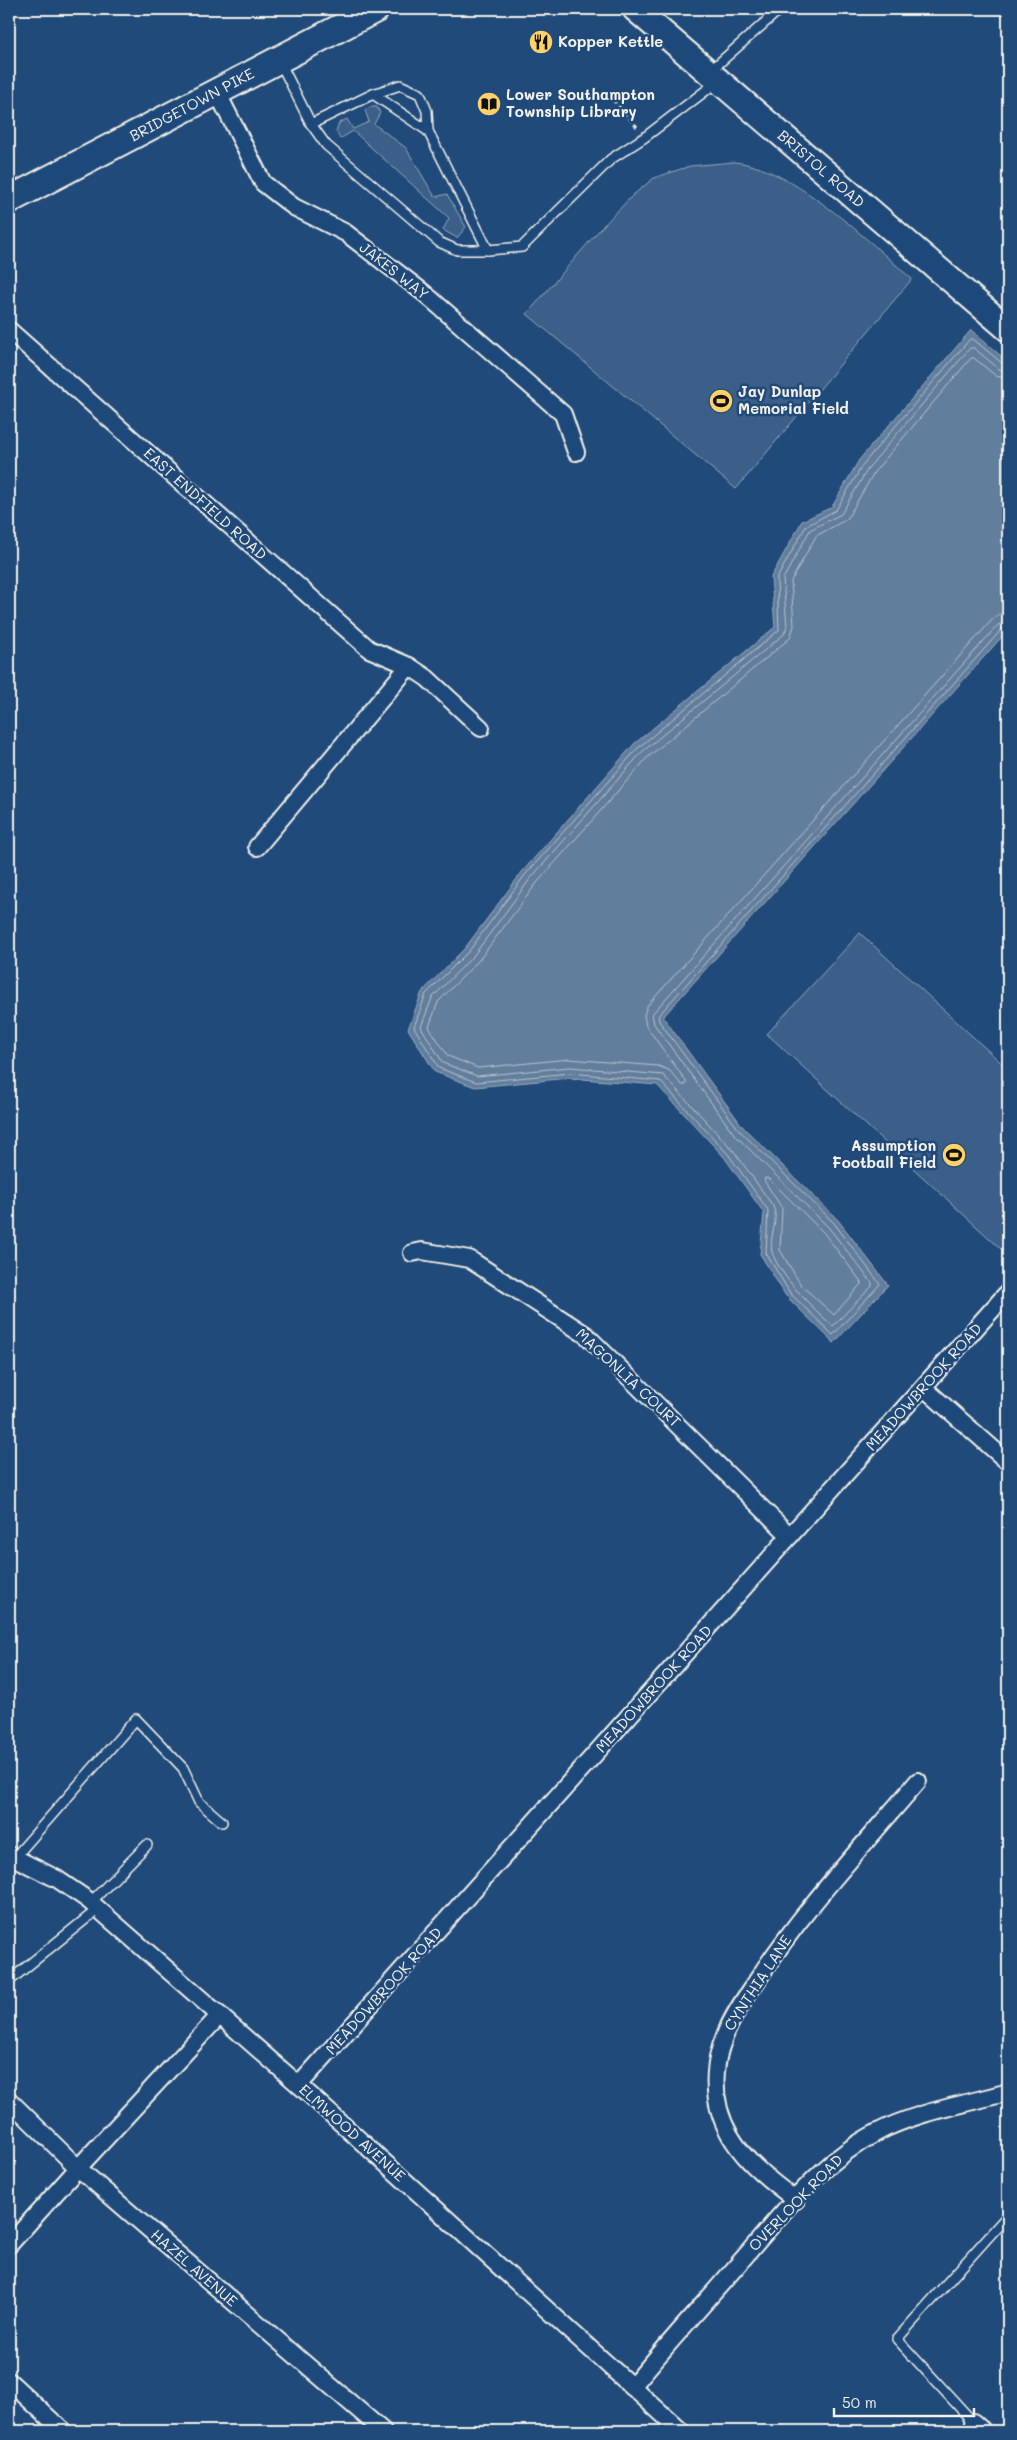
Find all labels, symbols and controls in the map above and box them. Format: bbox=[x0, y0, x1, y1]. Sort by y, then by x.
restaurant icon: Kopper Kettle bbox=[528, 29, 554, 55]
place label: Kopper Kettle bbox=[558, 31, 663, 51]
street label: BRIDGETOWN PIKE bbox=[126, 63, 258, 145]
place label: Lower Southampton Township Library bbox=[506, 84, 655, 121]
library icon: Lower Southampton Township Library bbox=[476, 91, 502, 117]
street label: BRISTOL ROAD bbox=[774, 125, 869, 212]
street label: JAKES WAY bbox=[356, 237, 433, 304]
place label: Jay Dunlap Memorial Field bbox=[738, 381, 849, 418]
sports icon: Jay Dunlap Memorial Field bbox=[708, 388, 734, 414]
street label: EAST ENDFIELD ROAD bbox=[140, 443, 272, 564]
place label: Assumption Football Field bbox=[832, 1135, 937, 1172]
sports icon: Assumption Football Field bbox=[941, 1142, 967, 1168]
street label: MEADOWBROOK ROAD bbox=[861, 1318, 986, 1454]
street label: MAGONLIA COURT bbox=[572, 1323, 685, 1431]
street label: MEADOWBROOK ROAD bbox=[591, 1620, 716, 1756]
street label: MEADOWBROOK ROAD bbox=[321, 1922, 446, 2058]
street label: CYNTHIA LANE bbox=[719, 1930, 796, 2034]
street label: ELMWOOD AVENUE bbox=[295, 2079, 410, 2186]
street label: OVERLOOK ROAD bbox=[744, 2150, 847, 2255]
street label: HAZEL AVENUE bbox=[147, 2224, 242, 2311]
scale bar bbox=[834, 2385, 974, 2417]
text: 50 m bbox=[842, 2392, 877, 2412]

